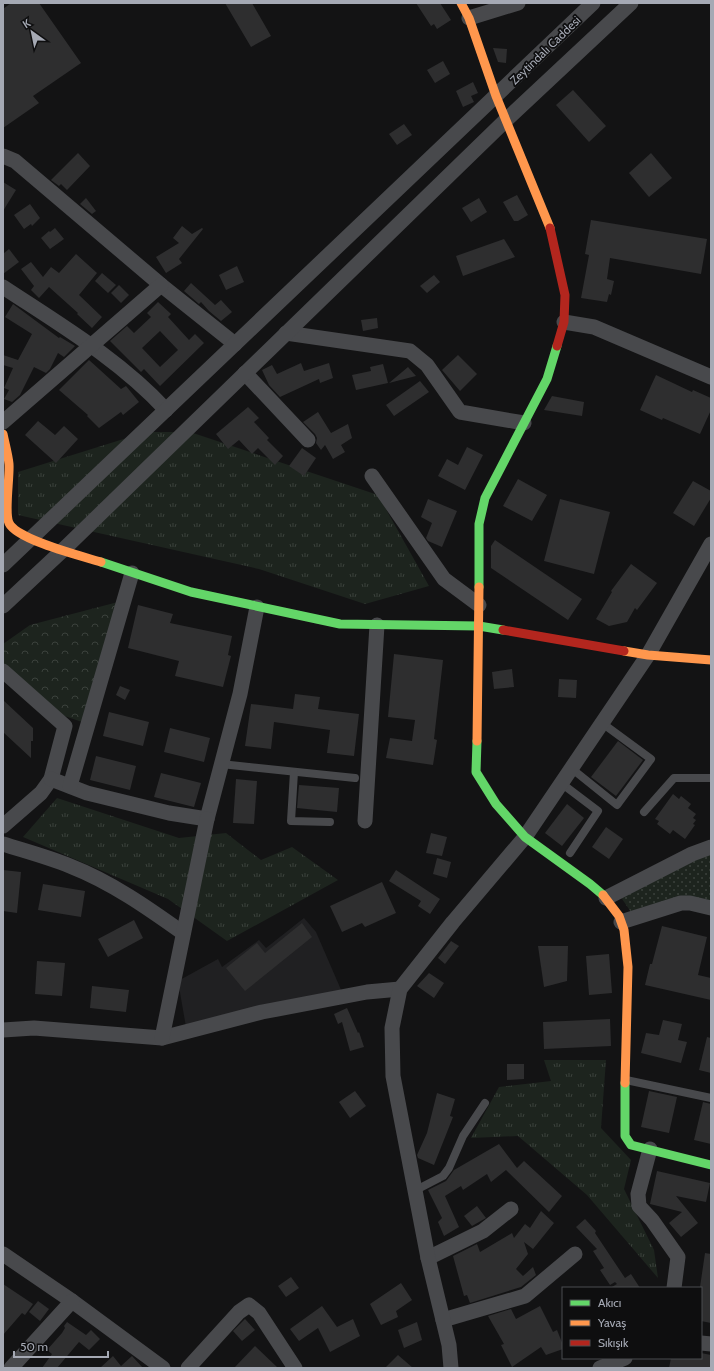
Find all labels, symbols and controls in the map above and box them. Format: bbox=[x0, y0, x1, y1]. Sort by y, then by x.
north arrow bbox=[12, 12, 52, 52]
street label: Zeytindalı Caddesi bbox=[507, 13, 583, 87]
text: K bbox=[20, 16, 33, 31]
legend bbox=[562, 1287, 702, 1359]
text: Akıcı bbox=[598, 1295, 621, 1310]
text: Yavaş bbox=[597, 1315, 626, 1330]
scale bar bbox=[14, 1333, 108, 1359]
text: Sıkışık bbox=[598, 1335, 629, 1350]
text: 50 m bbox=[20, 1339, 48, 1354]

